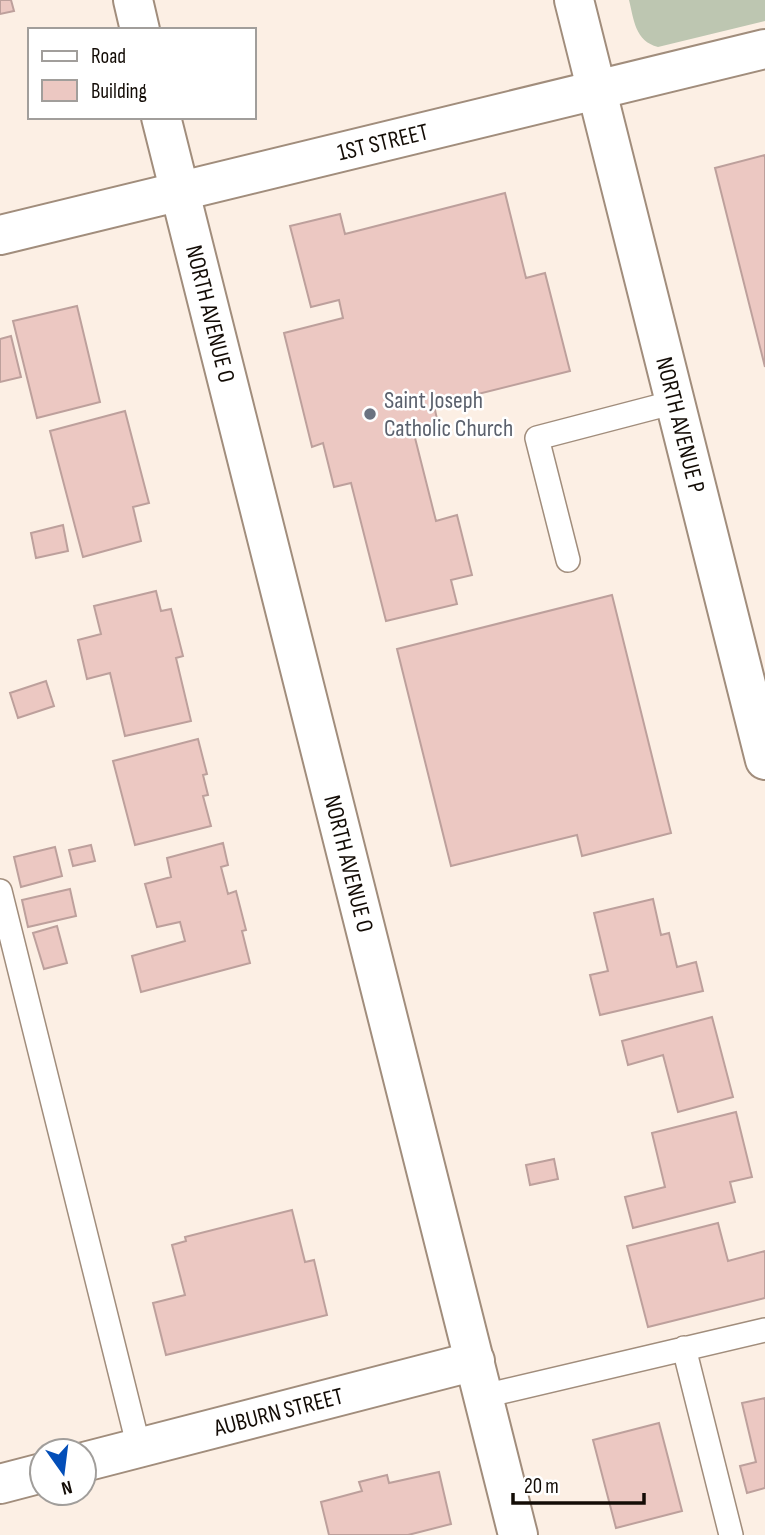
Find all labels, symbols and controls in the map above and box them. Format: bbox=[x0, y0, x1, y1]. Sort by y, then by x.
legend bbox=[28, 28, 256, 119]
text: Road bbox=[91, 44, 126, 69]
text: Building bbox=[91, 79, 147, 104]
street label: 1ST STREET bbox=[334, 117, 431, 167]
street label: NORTH AVENUE O bbox=[179, 242, 242, 386]
street label: NORTH AVENUE P bbox=[650, 354, 712, 496]
place label: Saint Joseph Catholic Church bbox=[384, 386, 513, 443]
marker: Saint Joseph Catholic Church bbox=[362, 406, 378, 422]
street label: NORTH AVENUE O bbox=[318, 792, 380, 935]
street label: AUBURN STREET bbox=[210, 1381, 346, 1443]
north arrow bbox=[28, 1437, 98, 1507]
scale bar bbox=[513, 1462, 644, 1506]
text: 20 m bbox=[524, 1474, 559, 1499]
text: N bbox=[59, 1475, 74, 1499]

